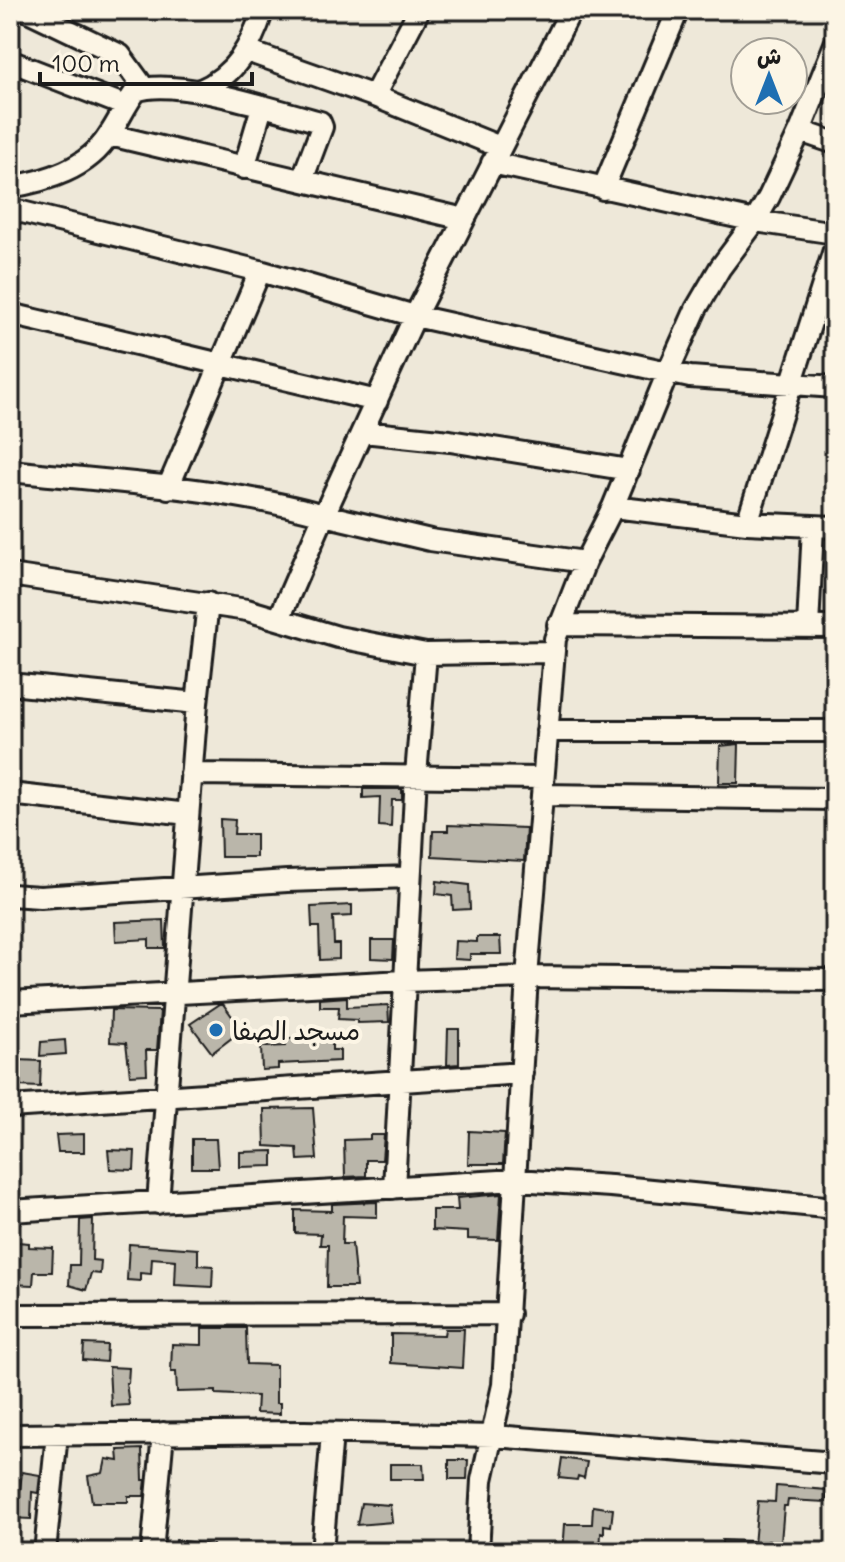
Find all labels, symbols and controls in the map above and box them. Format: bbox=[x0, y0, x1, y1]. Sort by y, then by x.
scale bar bbox=[40, 36, 252, 86]
north arrow bbox=[729, 36, 809, 116]
text: ش bbox=[757, 42, 781, 70]
text: 100 m bbox=[52, 48, 120, 78]
place label: مسجد الصفا bbox=[232, 1014, 360, 1047]
marker: مسجد الصفا bbox=[207, 1021, 225, 1039]

